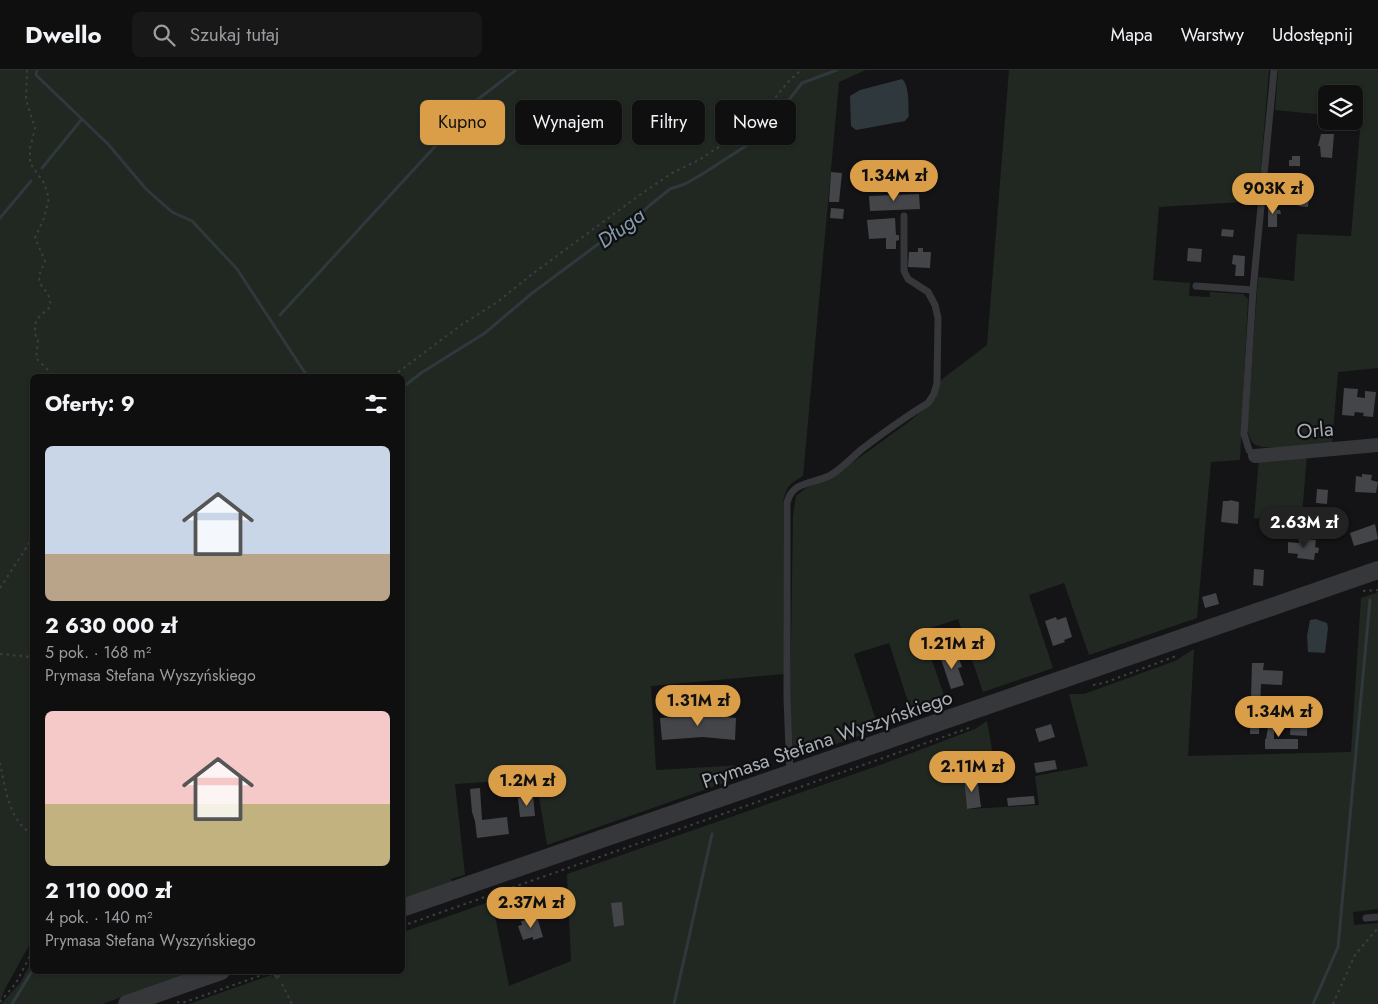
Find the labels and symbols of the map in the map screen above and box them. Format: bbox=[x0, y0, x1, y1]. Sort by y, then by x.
pin: 1.34M zł bbox=[842, 160, 946, 202]
pin: 903K zł bbox=[1227, 172, 1319, 215]
water label: Długa bbox=[591, 200, 651, 256]
street label: Orla bbox=[1295, 414, 1335, 447]
pin: 2.63M zł bbox=[1252, 506, 1356, 549]
pin: 1.21M zł bbox=[900, 628, 1004, 670]
street label: Prymasa Stefana Wyszyńskiego bbox=[698, 683, 956, 796]
pin: 1.31M zł bbox=[646, 684, 750, 727]
pin: 1.34M zł bbox=[1227, 696, 1331, 738]
pin: 2.11M zł bbox=[920, 750, 1024, 793]
pin: 1.2M zł bbox=[481, 764, 573, 807]
pin: 2.37M zł bbox=[479, 886, 583, 929]

